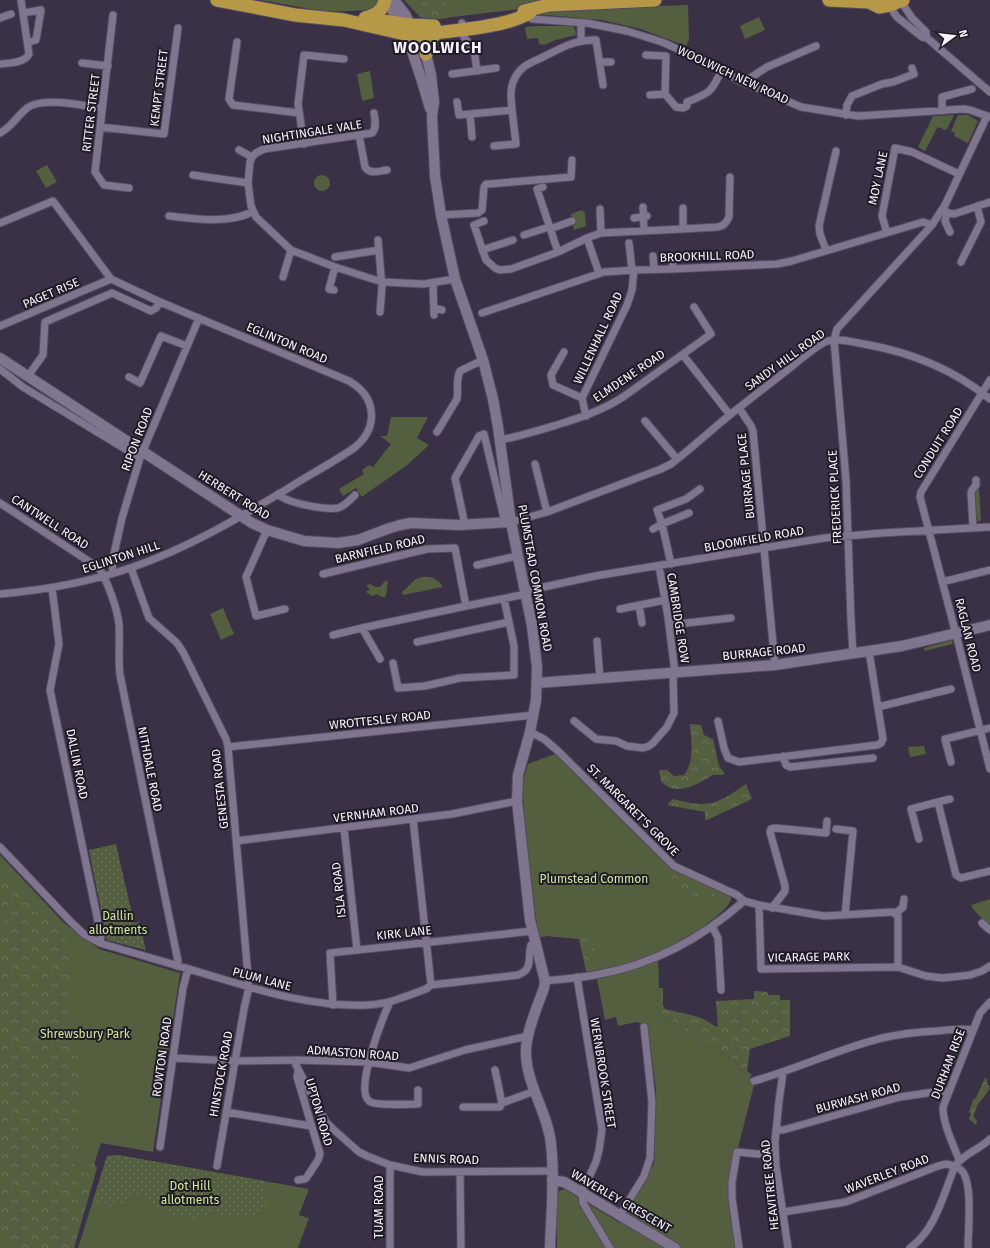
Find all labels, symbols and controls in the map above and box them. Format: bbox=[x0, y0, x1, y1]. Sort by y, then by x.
north arrow bbox=[934, 16, 974, 56]
text: N bbox=[956, 28, 970, 39]
district label: WOOLWICH bbox=[393, 38, 483, 57]
street label: WOOLWICH NEW ROAD bbox=[675, 43, 791, 107]
street label: KEMPT STREET bbox=[147, 48, 171, 127]
street label: RITTER STREET bbox=[79, 72, 103, 153]
street label: NIGHTINGALE VALE bbox=[261, 117, 363, 147]
street label: MOY LANE bbox=[865, 150, 891, 206]
street label: BROOKHILL ROAD bbox=[659, 247, 755, 265]
street label: PAGET RISE bbox=[21, 275, 81, 311]
street label: WILLENHALL ROAD bbox=[570, 289, 626, 386]
street label: EGLINTON ROAD bbox=[244, 320, 330, 367]
street label: SANDY HILL ROAD bbox=[742, 326, 828, 394]
street label: ELMDENE ROAD bbox=[590, 347, 668, 405]
street label: RIPON ROAD bbox=[118, 405, 156, 473]
street label: CONDUIT ROAD bbox=[910, 405, 966, 481]
street label: BURRAGE PLACE bbox=[735, 432, 757, 520]
street label: FREDERICK PLACE bbox=[826, 450, 844, 544]
street label: HERBERT ROAD bbox=[196, 467, 273, 523]
street label: CANTWELL ROAD bbox=[9, 492, 92, 552]
street label: PLUMSTEAD COMMON ROAD bbox=[515, 503, 555, 653]
street label: BLOOMFIELD ROAD bbox=[703, 523, 805, 555]
street label: BARNFIELD ROAD bbox=[333, 532, 427, 566]
street label: EGLINTON HILL bbox=[80, 538, 162, 576]
street label: CAMBRIDGE ROW bbox=[664, 572, 692, 664]
street label: RAGLAN ROAD bbox=[952, 597, 984, 674]
street label: BURRAGE ROAD bbox=[722, 641, 807, 663]
street label: WROTTESLEY ROAD bbox=[328, 708, 432, 732]
street label: NITHDALE ROAD bbox=[135, 725, 165, 813]
street label: DALLIN ROAD bbox=[63, 728, 91, 801]
street label: GENESTA ROAD bbox=[209, 748, 231, 830]
street label: ST. MARGARET'S GROVE bbox=[584, 761, 682, 859]
street label: VERNHAM ROAD bbox=[332, 801, 420, 825]
street label: ISLA ROAD bbox=[329, 861, 349, 919]
park label: Plumstead Common bbox=[540, 872, 648, 886]
park label: Dallin allotments bbox=[89, 909, 148, 937]
street label: KIRK LANE bbox=[376, 923, 432, 943]
street label: VICARAGE PARK bbox=[768, 949, 851, 965]
street label: PLUM LANE bbox=[231, 964, 293, 994]
street label: ROWTON ROAD bbox=[149, 1016, 175, 1098]
street label: WERNBROOK STREET bbox=[587, 1017, 619, 1130]
park label: Shrewsbury Park bbox=[40, 1027, 131, 1041]
street label: DURHAM RISE bbox=[928, 1027, 968, 1101]
street label: HINSTOCK ROAD bbox=[207, 1030, 236, 1118]
street label: ADMASTON ROAD bbox=[306, 1043, 400, 1063]
street label: UPTON ROAD bbox=[303, 1076, 335, 1148]
street label: BURWASH ROAD bbox=[814, 1080, 902, 1116]
street label: HEAVITREE ROAD bbox=[758, 1139, 782, 1231]
street label: ENNIS ROAD bbox=[413, 1151, 480, 1167]
street label: WAVERLEY ROAD bbox=[843, 1151, 931, 1196]
street label: WAVERLEY CRESCENT bbox=[568, 1167, 674, 1236]
street label: TUAM ROAD bbox=[372, 1175, 386, 1239]
park label: Dot Hill allotments bbox=[161, 1179, 220, 1207]

